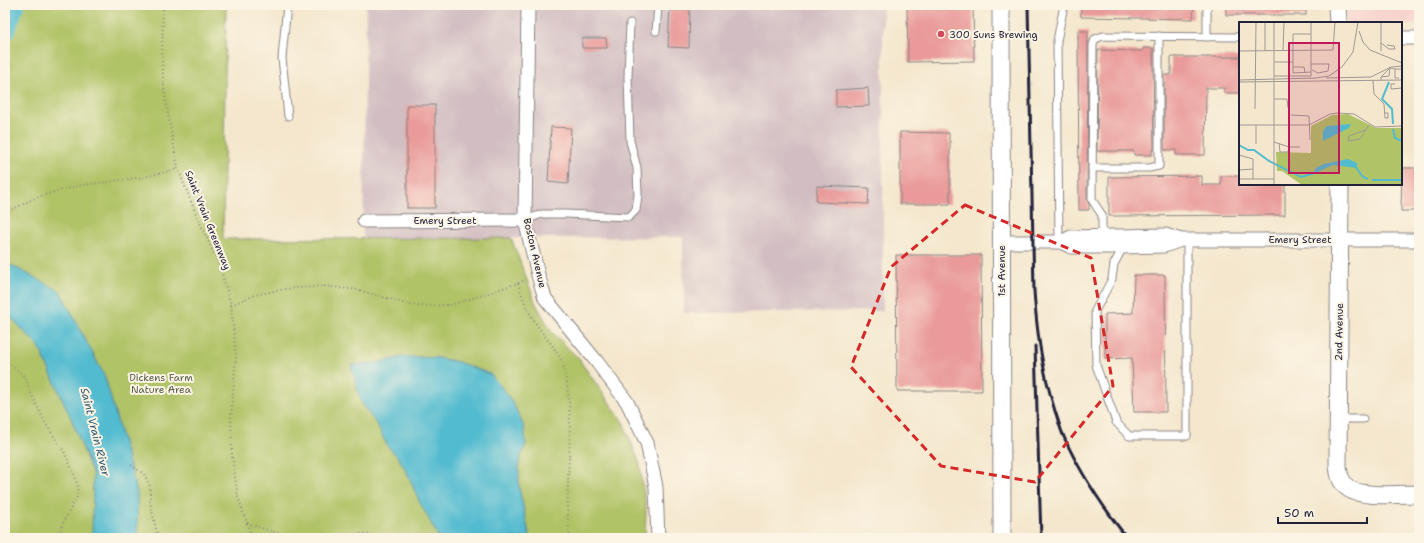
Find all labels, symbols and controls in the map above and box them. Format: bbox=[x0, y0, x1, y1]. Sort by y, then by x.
inset map bbox=[1239, 22, 1402, 185]
place label: 300 Suns Brewing bbox=[949, 28, 1038, 41]
marker: 300 Suns Brewing bbox=[936, 29, 946, 39]
street label: Saint Vrain Greenway bbox=[182, 168, 234, 272]
street label: Emery Street bbox=[413, 214, 477, 227]
street label: Boston Avenue bbox=[521, 217, 549, 290]
street label: Emery Street bbox=[1268, 233, 1332, 246]
street label: 1st Avenue bbox=[995, 245, 1008, 297]
street label: 2nd Avenue bbox=[1332, 303, 1346, 361]
park label: Dickens Farm Nature Area bbox=[129, 371, 193, 396]
water label: Saint Vrain River bbox=[77, 386, 113, 479]
scale bar bbox=[1278, 499, 1367, 525]
text: 50 m bbox=[1284, 505, 1314, 521]

